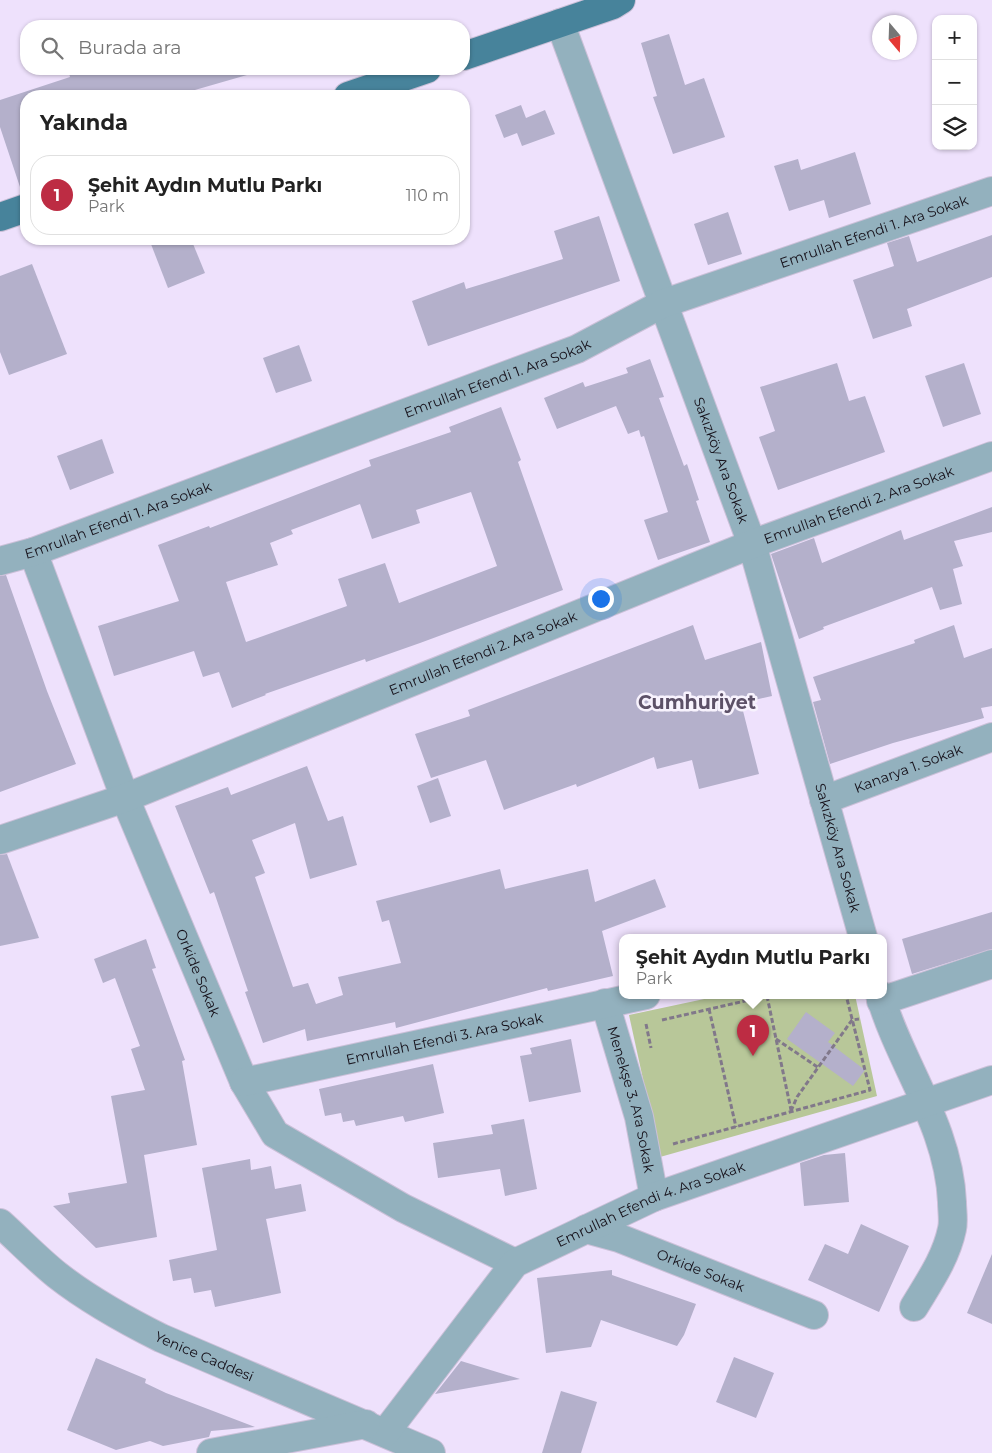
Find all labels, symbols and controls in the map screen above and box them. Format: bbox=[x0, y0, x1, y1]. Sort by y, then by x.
north arrow bbox=[872, 15, 917, 60]
map controls bbox=[932, 15, 977, 150]
button: + bbox=[932, 15, 977, 60]
search box bbox=[20, 20, 470, 75]
icon: search bbox=[38, 34, 66, 62]
text: Burada ara bbox=[78, 36, 182, 59]
button: − bbox=[932, 60, 977, 105]
button: layers bbox=[932, 105, 977, 150]
text: Yakında bbox=[40, 110, 128, 135]
text: Şehit Aydın Mutlu Parkı bbox=[88, 174, 322, 197]
text: 1 bbox=[54, 186, 60, 205]
text: 110 m bbox=[406, 186, 449, 205]
street label: Emrullah Efendi 1. Ara Sokak bbox=[777, 191, 971, 272]
text: Park bbox=[88, 197, 125, 216]
street label: Emrullah Efendi 1. Ara Sokak bbox=[402, 334, 594, 422]
street label: Sakızköy Ara Sokak bbox=[690, 395, 753, 527]
street label: Emrullah Efendi 2. Ara Sokak bbox=[761, 462, 957, 548]
street label: Emrullah Efendi 1. Ara Sokak bbox=[23, 477, 215, 563]
your location bbox=[588, 586, 614, 612]
street label: Emrullah Efendi 2. Ara Sokak bbox=[386, 607, 580, 699]
district label: Cumhuriyet bbox=[638, 691, 756, 714]
street label: Kanarya 1. Sokak bbox=[851, 740, 966, 797]
street label: Sakızköy Ara Sokak bbox=[811, 781, 865, 915]
street label: Orkide Sokak bbox=[172, 926, 225, 1020]
popup bbox=[619, 934, 887, 999]
text: Şehit Aydın Mutlu Parkı bbox=[636, 946, 870, 969]
text: Park bbox=[636, 969, 672, 988]
street label: Emrullah Efendi 3. Ara Sokak bbox=[344, 1008, 545, 1069]
pin: 1 bbox=[737, 1015, 769, 1056]
street label: Menekşe 3. Ara Sokak bbox=[603, 1024, 658, 1175]
street label: Emrullah Efendi 4. Ara Sokak bbox=[553, 1157, 748, 1251]
street label: Orkide Sokak bbox=[654, 1245, 748, 1296]
street label: Yenice Caddesi bbox=[152, 1327, 257, 1385]

